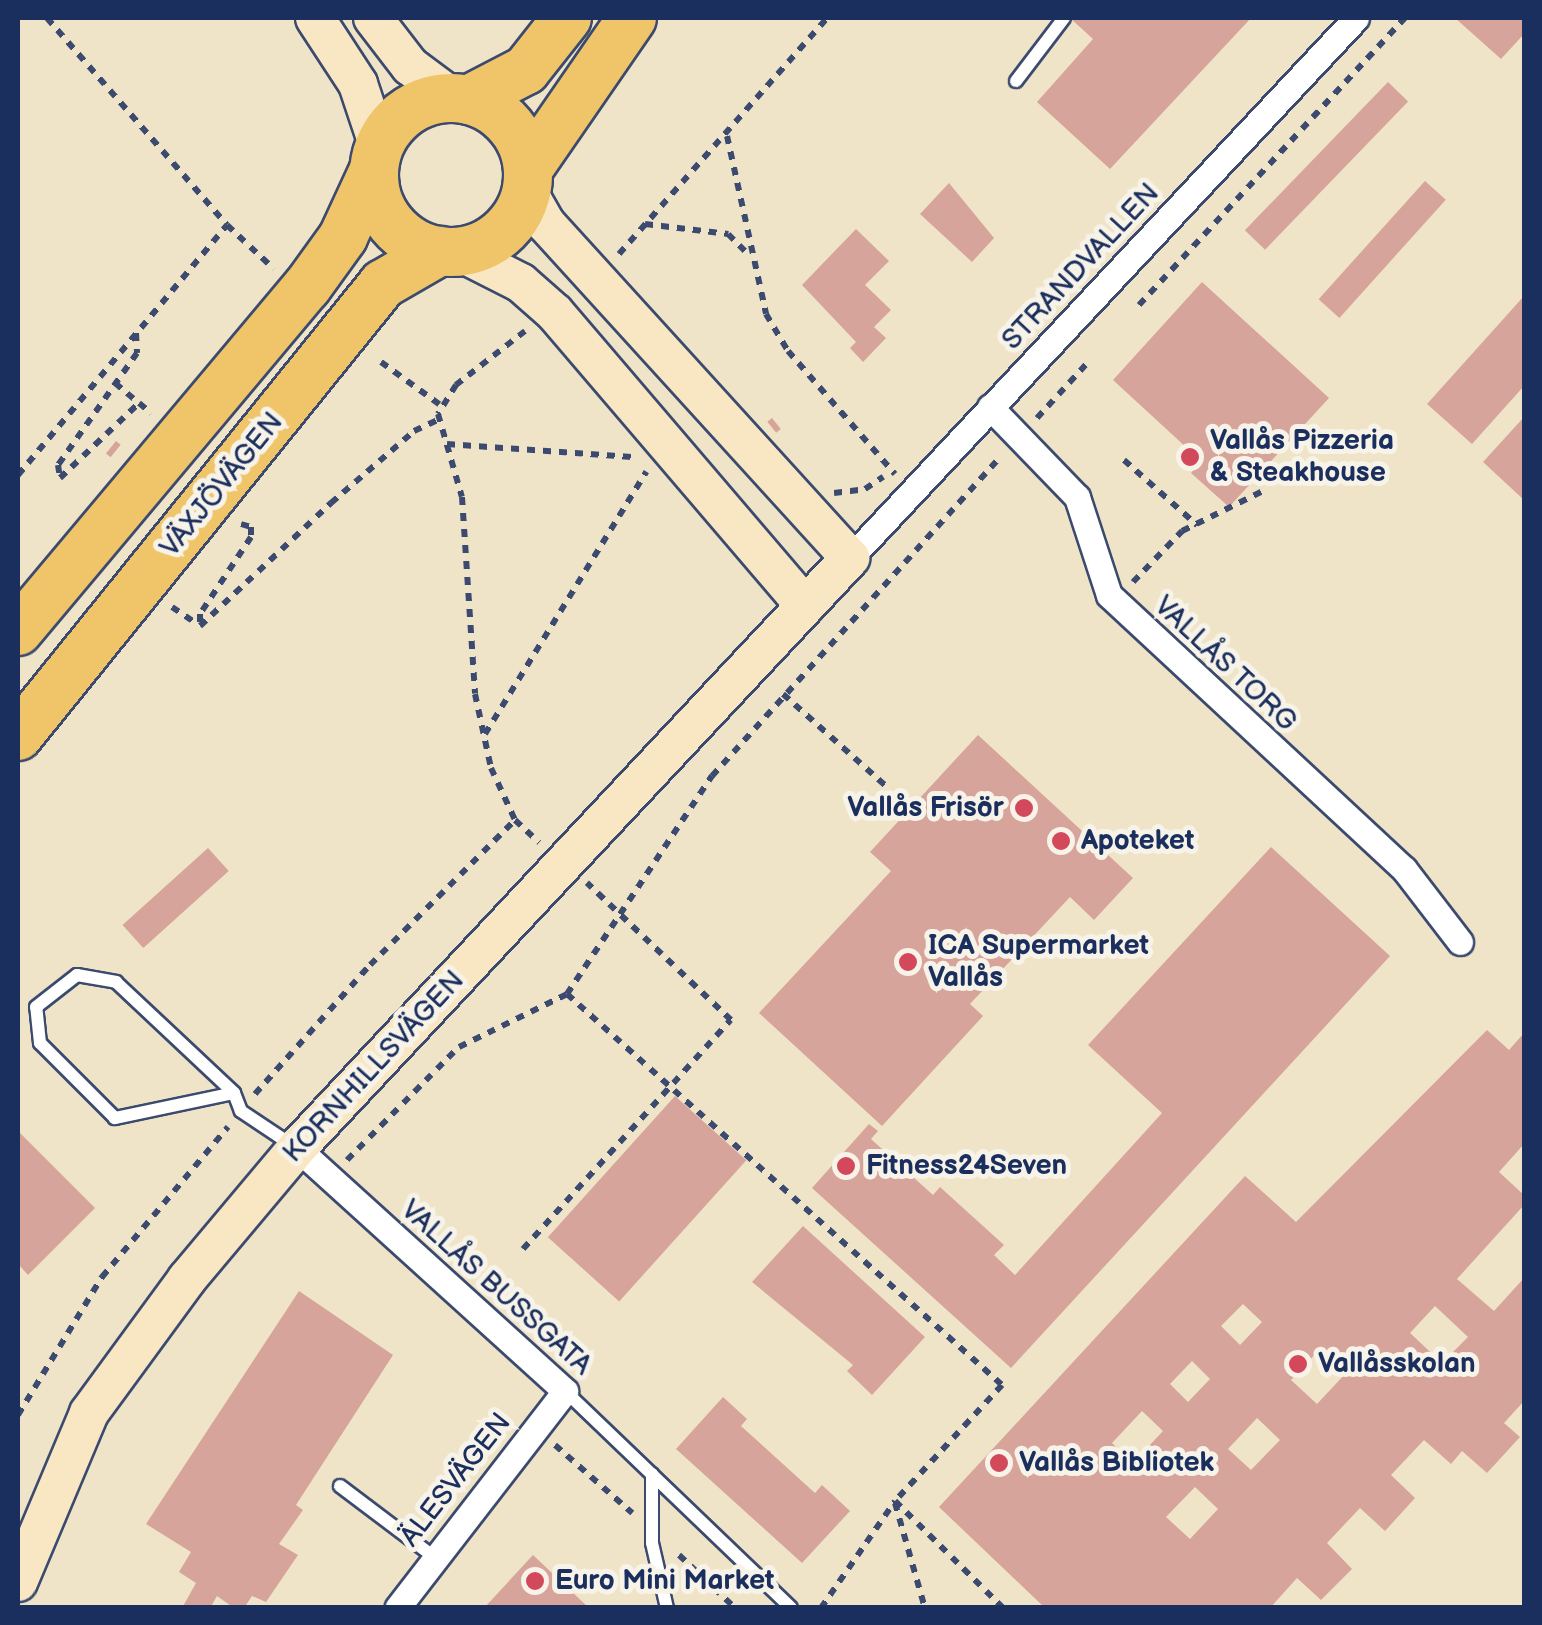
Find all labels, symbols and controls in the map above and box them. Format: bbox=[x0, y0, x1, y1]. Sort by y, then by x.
street label: STRANDVALLEN bbox=[995, 177, 1167, 357]
street label: VÄXJÖVÄGEN bbox=[154, 406, 290, 564]
place label: Vallås Pizzeria & Steakhouse bbox=[1210, 424, 1394, 490]
marker: Vallås Pizzeria & Steakhouse bbox=[1179, 446, 1201, 468]
street label: VALLÅS TORG bbox=[1147, 589, 1303, 739]
place label: Vallås Frisör bbox=[847, 791, 1004, 825]
marker: Vallås Frisör bbox=[1013, 797, 1035, 819]
place label: Apoteket bbox=[1081, 824, 1194, 858]
marker: Apoteket bbox=[1050, 830, 1072, 852]
place label: ICA Supermarket Vallås bbox=[928, 929, 1149, 995]
marker: ICA Supermarket Vallås bbox=[897, 951, 919, 973]
street label: KORNHILLSVÄGEN bbox=[276, 964, 472, 1170]
place label: Fitness24Seven bbox=[866, 1149, 1067, 1183]
marker: Fitness24Seven bbox=[835, 1155, 857, 1177]
street label: VALLÅS BUSSGATA bbox=[394, 1193, 598, 1383]
place label: Vallåsskolan bbox=[1318, 1347, 1476, 1381]
marker: Vallåsskolan bbox=[1287, 1353, 1309, 1375]
street label: ÄLESVÄGEN bbox=[393, 1407, 519, 1553]
place label: Vallås Bibliotek bbox=[1019, 1446, 1214, 1480]
marker: Vallås Bibliotek bbox=[988, 1452, 1010, 1474]
place label: Euro Mini Market bbox=[555, 1564, 774, 1598]
marker: Euro Mini Market bbox=[524, 1570, 546, 1592]

